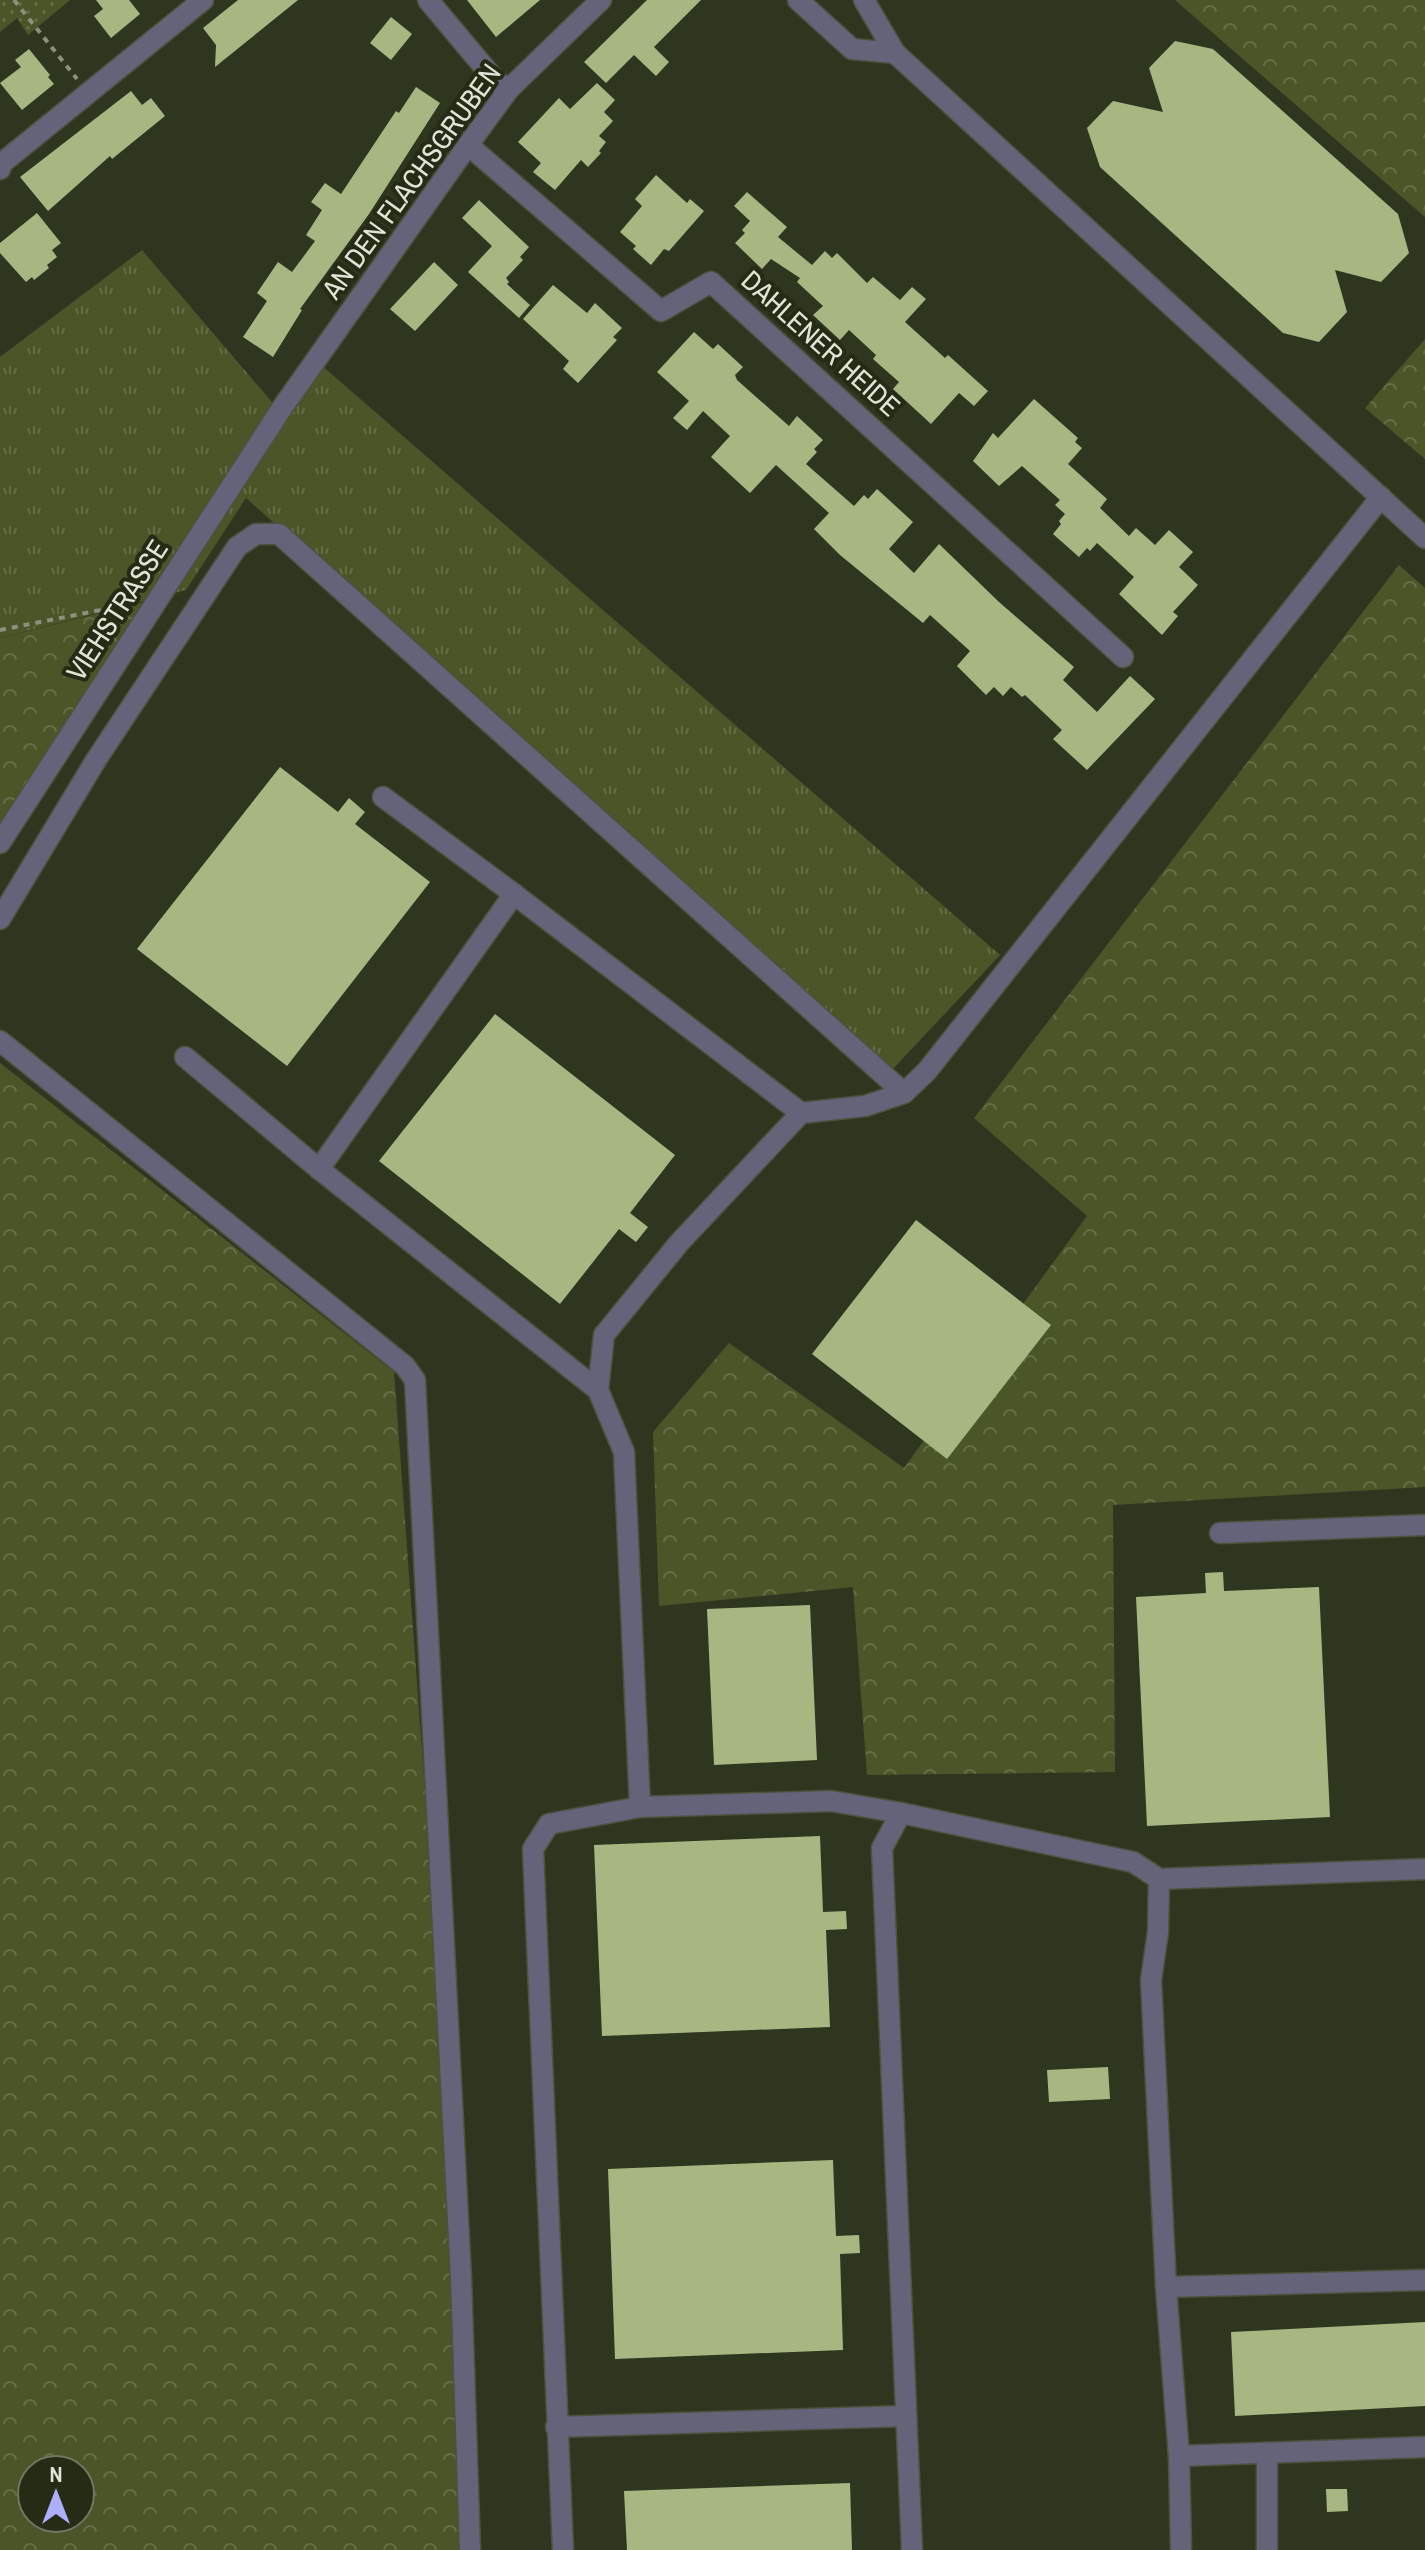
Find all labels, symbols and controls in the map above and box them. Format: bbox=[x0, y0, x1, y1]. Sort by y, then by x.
street label: AN DEN FLACHSGRUBEN bbox=[312, 56, 509, 307]
street label: DAHLENER HEIDE bbox=[733, 261, 909, 425]
street label: VIEHSTRASSE bbox=[57, 532, 177, 688]
north arrow bbox=[16, 2454, 96, 2534]
text: N bbox=[49, 2459, 63, 2489]

